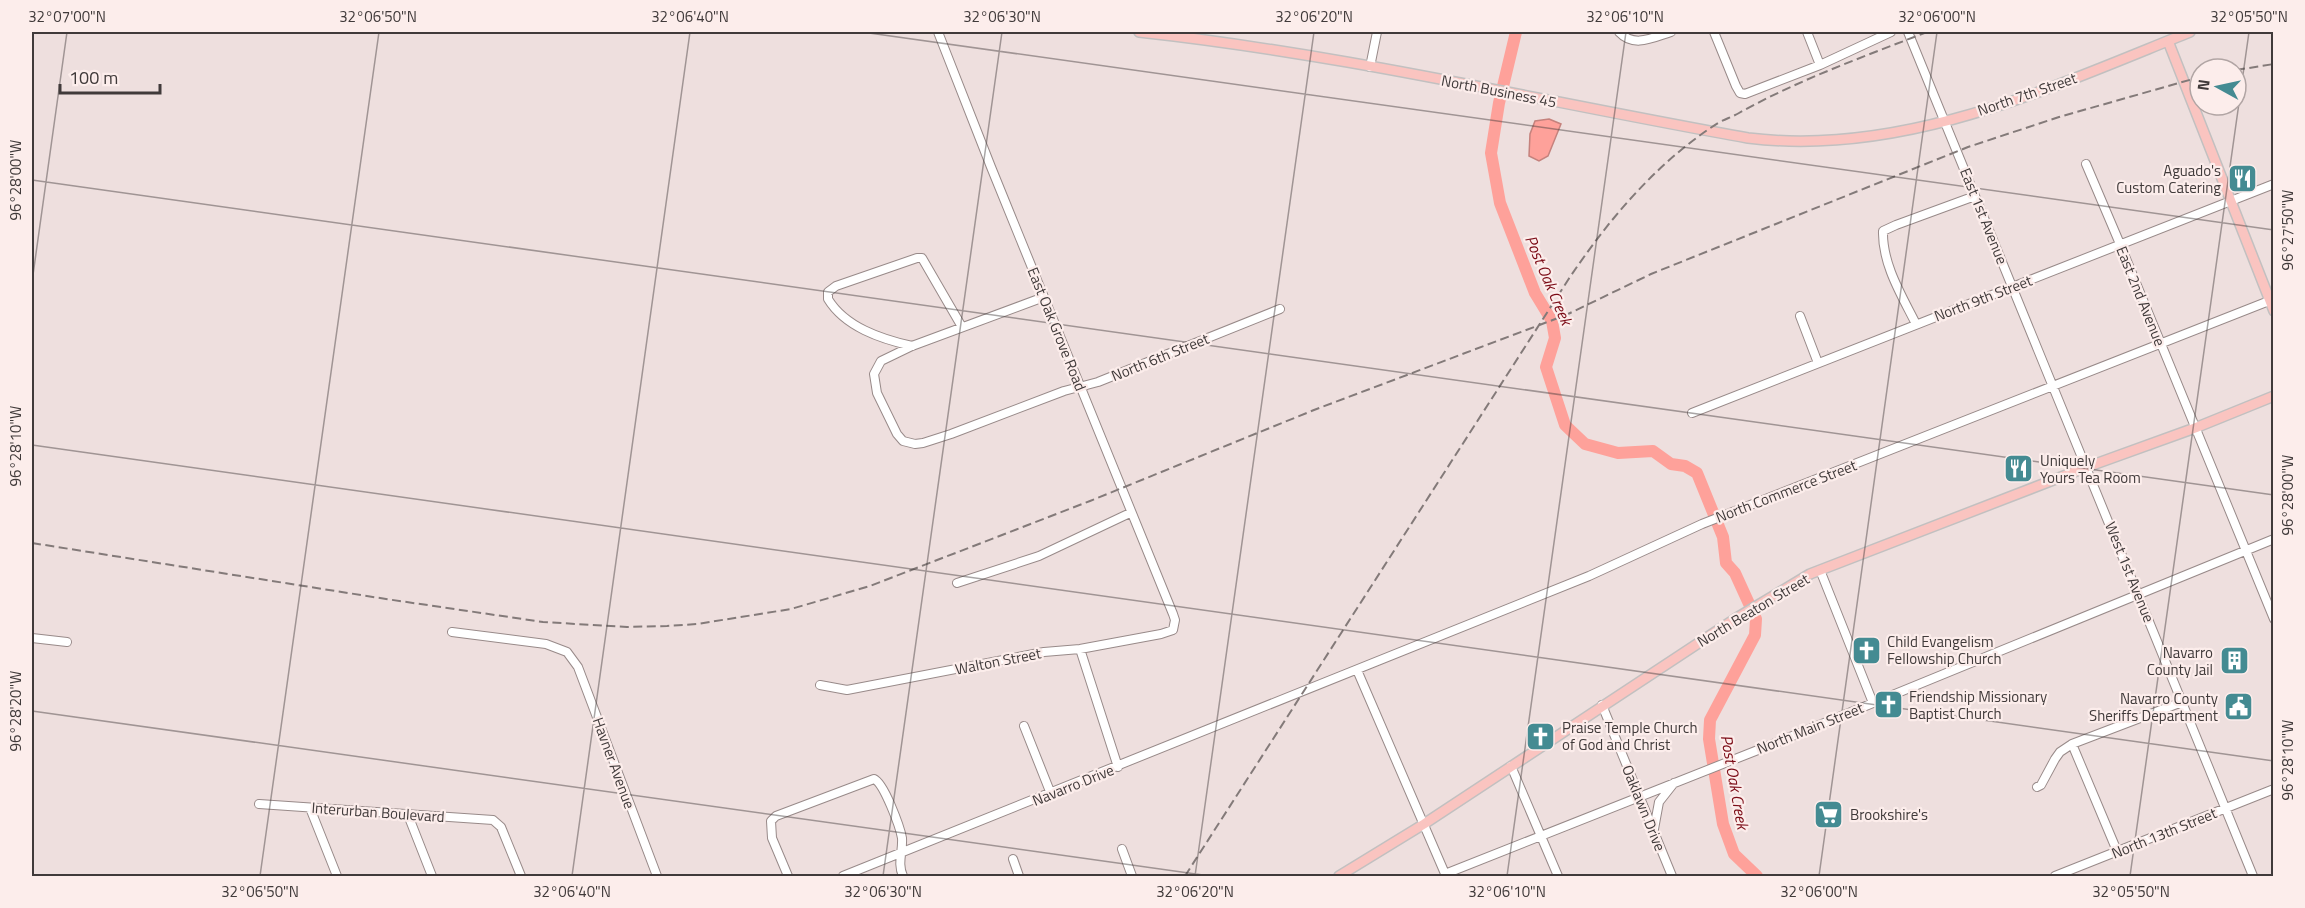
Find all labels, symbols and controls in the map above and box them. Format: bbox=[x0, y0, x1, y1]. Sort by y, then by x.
text: 32°07'00"N bbox=[28, 5, 106, 28]
text: 32°06'50"N bbox=[339, 5, 417, 28]
text: 32°06'40"N bbox=[651, 5, 729, 28]
text: 32°06'30"N bbox=[963, 5, 1041, 28]
text: 32°06'20"N bbox=[1275, 5, 1353, 28]
text: 32°06'10"N bbox=[1586, 5, 1664, 28]
text: 32°06'00"N bbox=[1898, 5, 1976, 28]
text: 32°05'50"N bbox=[2210, 5, 2288, 28]
scale bar bbox=[60, 57, 160, 95]
north arrow bbox=[2188, 57, 2248, 117]
text: 100 m bbox=[69, 64, 118, 91]
street label: North 7th Street bbox=[1974, 66, 2080, 122]
street label: North Business 45 bbox=[1439, 69, 1559, 113]
text: N bbox=[2190, 78, 2216, 92]
text: 96°28'00"W bbox=[4, 140, 27, 220]
place label: Aguado's Custom Catering bbox=[2116, 159, 2221, 199]
restaurant icon: Aguado's Custom Catering bbox=[2226, 163, 2258, 195]
street label: East 1st Avenue bbox=[1954, 164, 2014, 268]
text: 96°27'50"W bbox=[2276, 190, 2299, 270]
water label: Post Oak Creek bbox=[1519, 231, 1579, 330]
street label: East 2nd Avenue bbox=[2110, 243, 2172, 349]
street label: East Oak Grove Road bbox=[1022, 264, 1092, 394]
street label: North 9th Street bbox=[1931, 268, 2036, 327]
street label: North 6th Street bbox=[1108, 327, 1213, 387]
text: 96°28'10"W bbox=[4, 406, 27, 486]
place label: Uniquely Yours Tea Room bbox=[2040, 449, 2141, 489]
street label: North Commerce Street bbox=[1712, 453, 1861, 529]
restaurant icon: Uniquely Yours Tea Room bbox=[2003, 453, 2035, 485]
text: 96°28'00"W bbox=[2276, 455, 2299, 535]
street label: West 1st Avenue bbox=[2099, 518, 2161, 626]
street label: North Beaton Street bbox=[1692, 567, 1814, 653]
place label: Child Evangelism Fellowship Church bbox=[1887, 630, 2002, 670]
church icon: Child Evangelism Fellowship Church bbox=[1850, 634, 1882, 666]
street label: Walton Street bbox=[953, 641, 1044, 681]
place label: Navarro County Jail bbox=[2147, 641, 2213, 681]
building icon: Navarro County Jail bbox=[2218, 645, 2250, 677]
text: 96°28'20"W bbox=[4, 671, 27, 751]
place label: Friendship Missionary Baptist Church bbox=[1909, 685, 2047, 725]
place label: Navarro County Sheriffs Department bbox=[2089, 687, 2219, 727]
church icon: Friendship Missionary Baptist Church bbox=[1872, 689, 1904, 721]
public building icon: Navarro County Sheriffs Department bbox=[2223, 691, 2255, 723]
street label: North Main Street bbox=[1753, 696, 1867, 760]
street label: Havner Avenue bbox=[587, 714, 641, 812]
place label: Praise Temple Church of God and Christ bbox=[1562, 716, 1697, 756]
church icon: Praise Temple Church of God and Christ bbox=[1525, 720, 1557, 752]
text: 96°28'10"W bbox=[2276, 720, 2299, 800]
water label: Post Oak Creek bbox=[1715, 733, 1755, 833]
street label: Navarro Drive bbox=[1029, 758, 1117, 812]
street label: Oaklawn Drive bbox=[1616, 761, 1672, 855]
street label: Interurban Boulevard bbox=[311, 796, 445, 828]
supermarket icon: Brookshire's bbox=[1813, 798, 1845, 830]
street label: North 13th Street bbox=[2108, 801, 2221, 865]
place label: Brookshire's bbox=[1850, 803, 1928, 826]
text: 32°06'50"N bbox=[221, 880, 299, 903]
text: 32°06'40"N bbox=[533, 880, 611, 903]
text: 32°06'30"N bbox=[844, 880, 922, 903]
text: 32°06'20"N bbox=[1156, 880, 1234, 903]
text: 32°06'10"N bbox=[1468, 880, 1546, 903]
text: 32°06'00"N bbox=[1780, 880, 1858, 903]
text: 32°05'50"N bbox=[2092, 880, 2170, 903]

